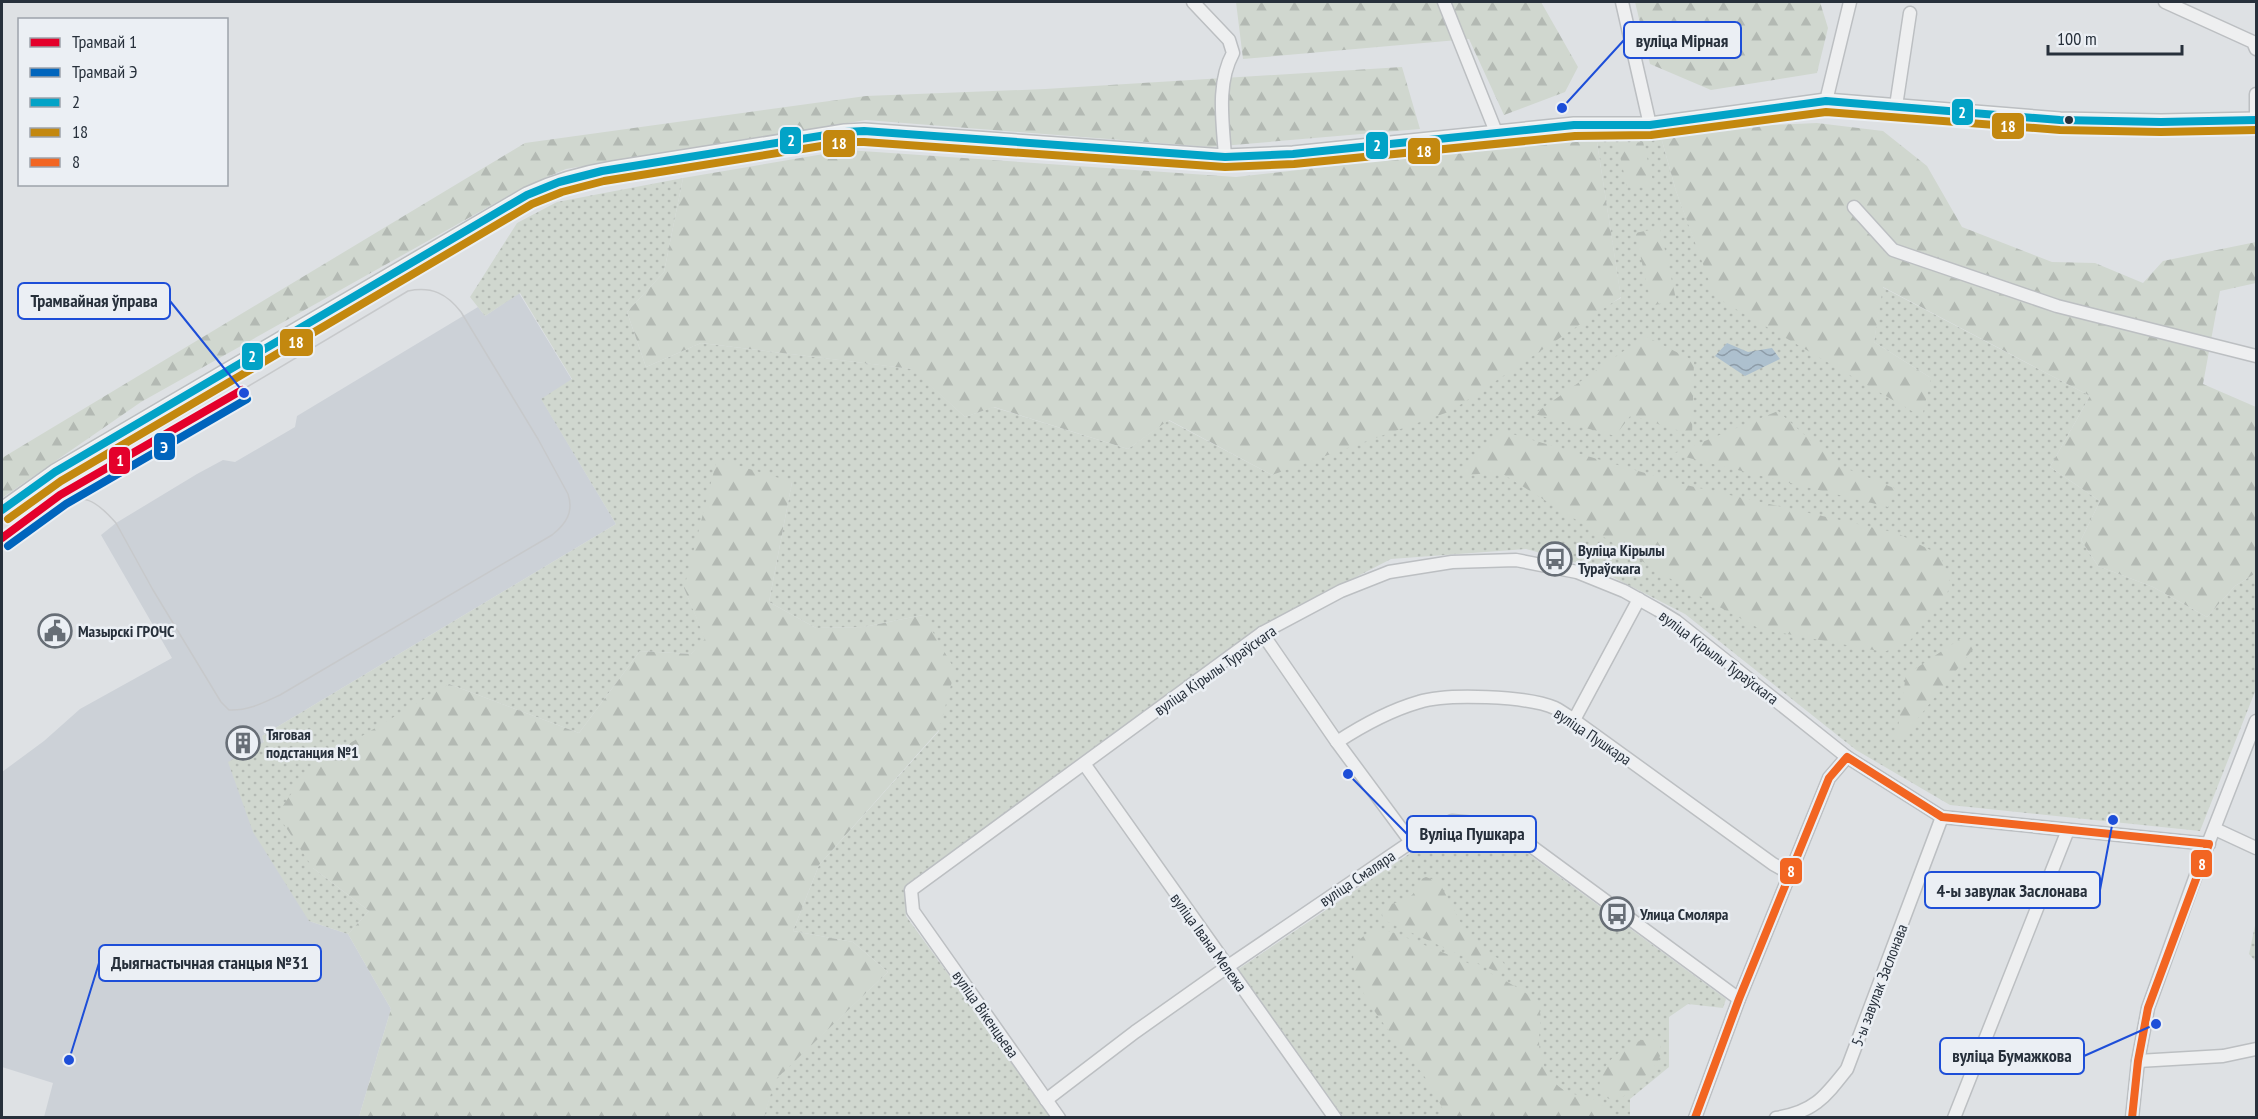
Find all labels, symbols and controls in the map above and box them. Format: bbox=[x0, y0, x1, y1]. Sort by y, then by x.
legend bbox=[18, 18, 228, 186]
scale bar bbox=[2048, 18, 2182, 56]
callout: вуліца Мірная bbox=[1624, 22, 1741, 58]
text: 100 m bbox=[2057, 27, 2097, 50]
text: вуліца Мірная bbox=[1636, 29, 1728, 52]
text: Трамвай 1 bbox=[72, 30, 137, 53]
text: Трамвай Э bbox=[72, 60, 137, 83]
text: 2 bbox=[72, 90, 80, 113]
line badge: 2 bbox=[1951, 98, 1974, 126]
text: 2 bbox=[1958, 102, 1966, 122]
line badge: 18 bbox=[1991, 112, 2025, 140]
unlabelled marker bbox=[2063, 114, 2075, 126]
text: 18 bbox=[2000, 116, 2016, 136]
text: 18 bbox=[72, 120, 88, 143]
line badge: 2 bbox=[779, 126, 802, 155]
line badge: 18 bbox=[822, 129, 856, 158]
text: 2 bbox=[787, 130, 795, 150]
line badge: 2 bbox=[1365, 131, 1389, 160]
text: 18 bbox=[831, 133, 847, 153]
text: 2 bbox=[1373, 135, 1381, 155]
line badge: 18 bbox=[1407, 137, 1441, 165]
text: 18 bbox=[1416, 141, 1432, 161]
text: 8 bbox=[72, 150, 80, 173]
callout: Трамвайная ўправа bbox=[18, 283, 170, 319]
text: Трамвайная ўправа bbox=[30, 289, 158, 312]
line badge: 18 bbox=[279, 328, 314, 357]
text: 18 bbox=[288, 332, 304, 352]
line badge: 2 bbox=[241, 342, 264, 371]
text: 2 bbox=[248, 346, 256, 366]
line badge: Э bbox=[153, 432, 176, 461]
text: Э bbox=[160, 437, 168, 457]
line badge: 1 bbox=[108, 446, 131, 475]
text: 1 bbox=[116, 450, 124, 470]
place label: Вуліца Кірылы Тураўскага bbox=[1578, 540, 1665, 578]
bus stop icon: Вуліца Кірылы Тураўскага bbox=[1537, 541, 1573, 577]
street label: вуліца Кірылы Тураўскага bbox=[1655, 606, 1783, 708]
public building icon: Мазырскі ГРОЧС bbox=[37, 613, 73, 649]
street label: вуліца Кірылы Тураўскага bbox=[1150, 620, 1280, 720]
place label: Мазырскі ГРОЧС bbox=[78, 621, 175, 641]
street label: вуліца Пушкара bbox=[1551, 703, 1635, 769]
place label: Тяговая подстанция №1 bbox=[266, 724, 359, 762]
building icon: Тяговая подстанция №1 bbox=[225, 725, 261, 761]
callout: Вуліца Пушкара bbox=[1407, 816, 1536, 852]
text: Вуліца Пушкара bbox=[1419, 822, 1525, 845]
street label: вуліца Смаляра bbox=[1315, 845, 1399, 911]
line badge: 8 bbox=[2190, 849, 2213, 878]
text: 8 bbox=[2198, 854, 2206, 874]
line badge: 8 bbox=[1779, 857, 1803, 885]
text: 8 bbox=[1787, 861, 1795, 881]
callout: 4-ы завулак Заслонава bbox=[1925, 872, 2100, 908]
text: 4-ы завулак Заслонава bbox=[1937, 879, 2087, 902]
street label: вуліца Івана Мележа bbox=[1167, 889, 1251, 995]
bus stop icon: Улица Смоляра bbox=[1599, 896, 1635, 932]
place label: Улица Смоляра bbox=[1639, 904, 1729, 924]
street label: 5-ы завулак Заслонава bbox=[1847, 921, 1911, 1049]
callout: Дыягнастычная станцыя №31 bbox=[99, 945, 321, 981]
text: Дыягнастычная станцыя №31 bbox=[111, 951, 309, 974]
street label: вуліца Вікенцьева bbox=[949, 966, 1023, 1062]
callout: вуліца Бумажкова bbox=[1940, 1038, 2084, 1074]
text: вуліца Бумажкова bbox=[1952, 1044, 2072, 1067]

